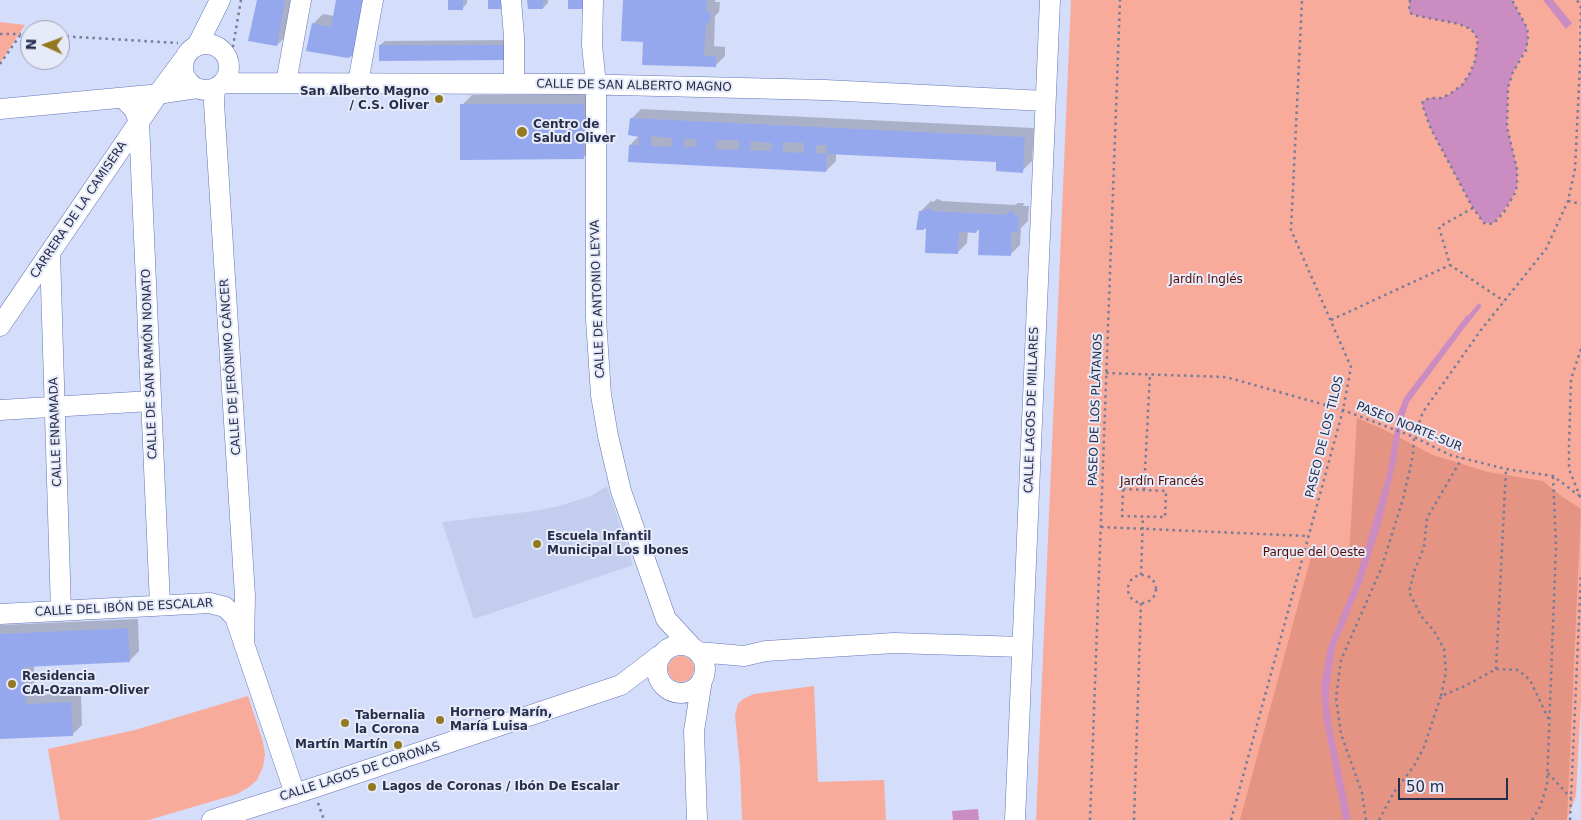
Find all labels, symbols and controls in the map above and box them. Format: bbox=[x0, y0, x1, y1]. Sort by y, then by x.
north arrow bbox=[20, 20, 70, 70]
text: N bbox=[23, 38, 39, 51]
street label: CALLE DE SAN ALBERTO MAGNO bbox=[536, 77, 732, 95]
place label: San Alberto Magno / C.S. Oliver bbox=[300, 85, 429, 113]
marker: San Alberto Magno / C.S. Oliver bbox=[433, 93, 445, 105]
place label: Centro de Salud Oliver bbox=[533, 118, 615, 146]
marker: Centro de Salud Oliver bbox=[515, 125, 529, 139]
street label: CARRERA DE LA CAMISERA bbox=[28, 139, 130, 281]
street label: CALLE DE ANTONIO LEYVA bbox=[588, 219, 608, 379]
street label: CALLE DE SAN RAMÓN NONATO bbox=[139, 268, 161, 460]
park label: Jardín Inglés bbox=[1169, 273, 1243, 287]
street label: CALLE DE JERÓNIMO CÁNCER bbox=[218, 278, 244, 456]
street label: CALLE LAGOS DE MILLARES bbox=[1022, 327, 1042, 493]
street label: PASEO DE LOS PLÁTANOS bbox=[1086, 333, 1106, 487]
street label: PASEO DE LOS TILOS bbox=[1303, 375, 1347, 499]
street label: CALLE ENRAMADA bbox=[47, 377, 65, 487]
street label: PASEO NORTE-SUR bbox=[1354, 399, 1464, 455]
park label: Jardín Francés bbox=[1120, 475, 1204, 489]
place label: Escuela Infantil Municipal Los Ibones bbox=[547, 530, 689, 558]
marker: Escuela Infantil Municipal Los Ibones bbox=[531, 538, 543, 550]
park label: Parque del Oeste bbox=[1263, 546, 1365, 560]
street label: CALLE DEL IBÓN DE ESCALAR bbox=[35, 596, 213, 620]
place label: Residencia CAI-Ozanam-Oliver bbox=[22, 670, 149, 698]
marker: Residencia CAI-Ozanam-Oliver bbox=[6, 678, 18, 690]
place label: Hornero Marín, María Luisa bbox=[450, 706, 552, 734]
place label: Tabernalia la Corona bbox=[355, 709, 425, 737]
marker: Hornero Marín, María Luisa bbox=[434, 714, 446, 726]
marker: Tabernalia la Corona bbox=[339, 717, 351, 729]
place label: Martín Martín bbox=[295, 738, 388, 752]
street label: CALLE LAGOS DE CORONAS bbox=[278, 739, 442, 805]
marker: Martín Martín bbox=[392, 739, 404, 751]
scale bar bbox=[1401, 768, 1511, 800]
text: 50 m bbox=[1406, 778, 1444, 796]
place label: Lagos de Coronas / Ibón De Escalar bbox=[382, 780, 620, 794]
marker: Lagos de Coronas / Ibón De Escalar bbox=[366, 781, 378, 793]

